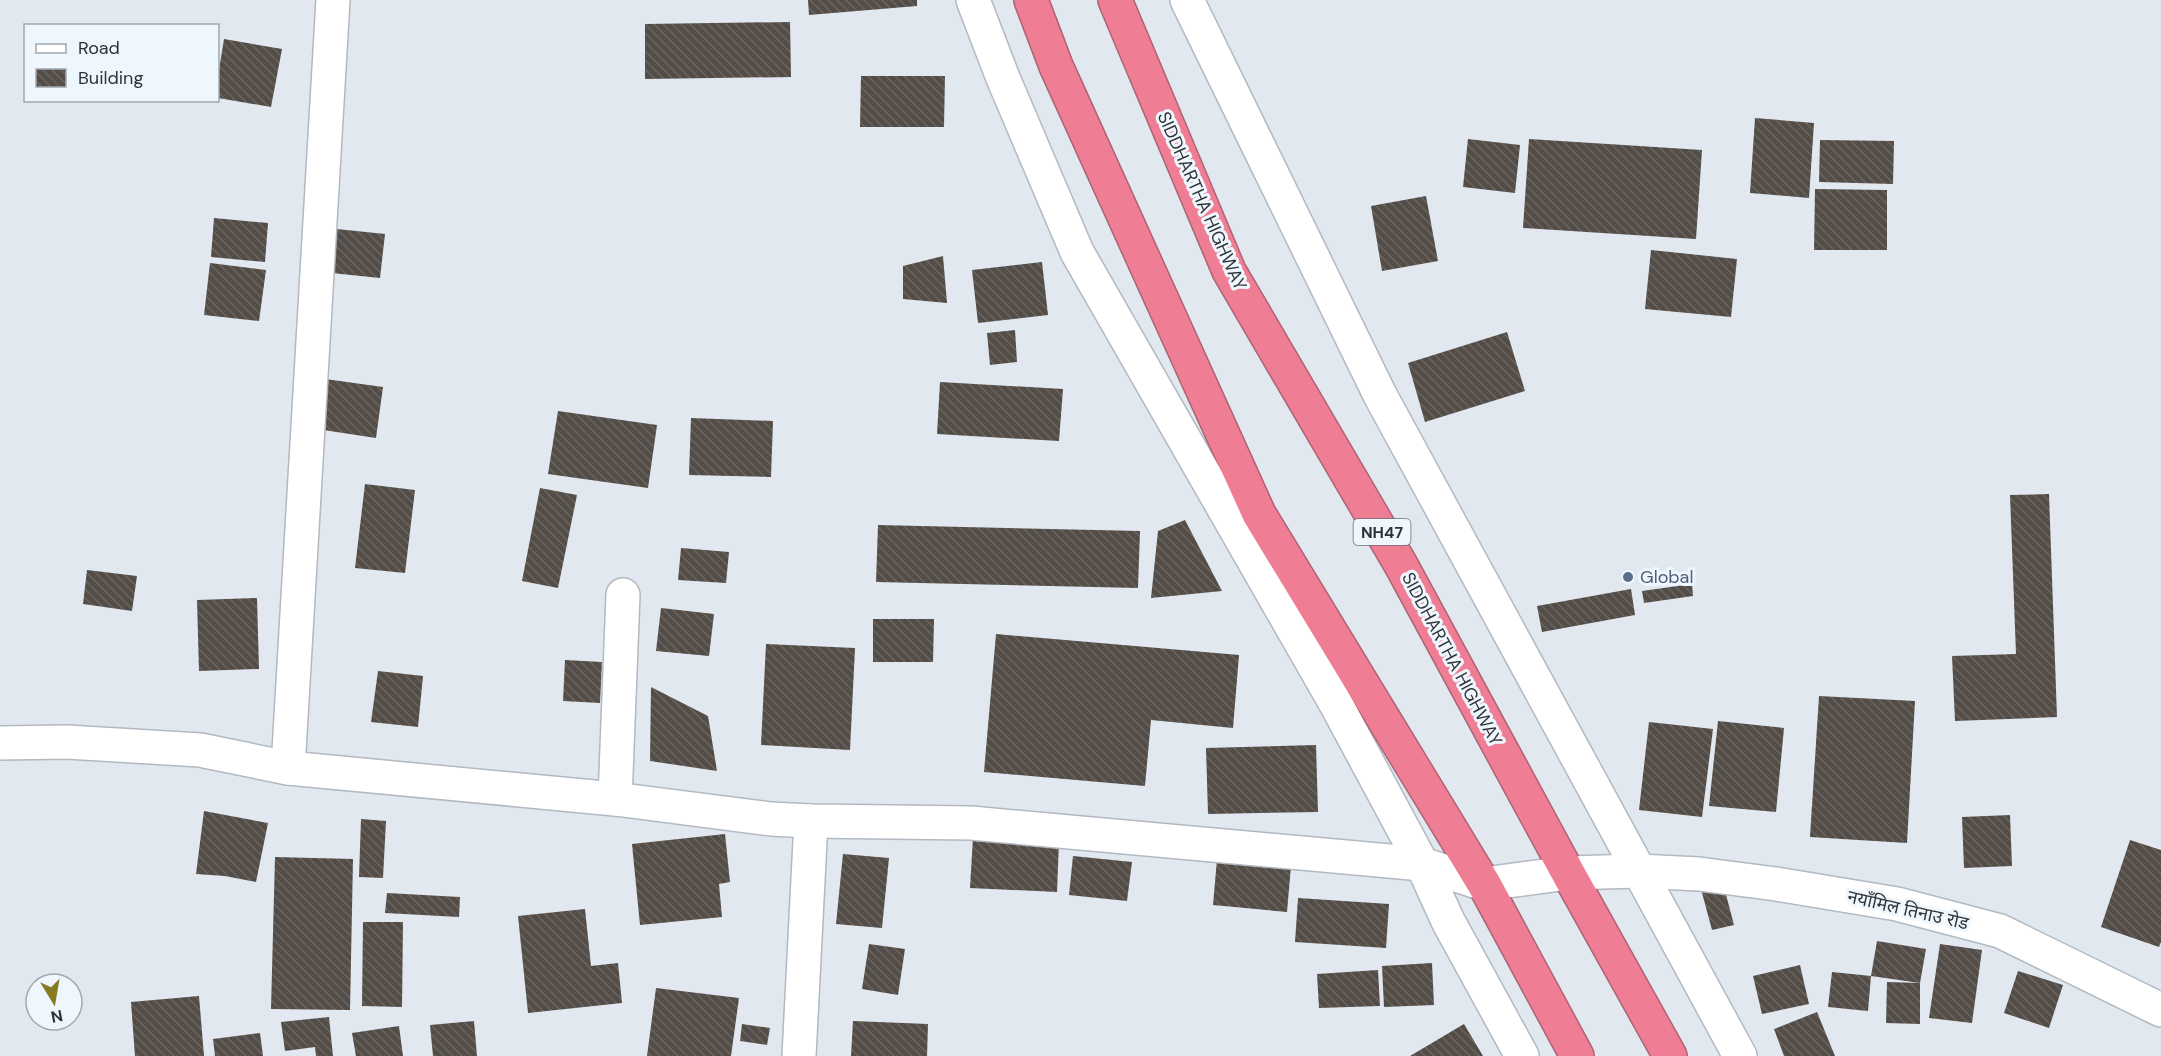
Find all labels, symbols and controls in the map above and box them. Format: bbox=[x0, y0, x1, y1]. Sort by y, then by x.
legend bbox=[24, 24, 219, 102]
text: Road bbox=[78, 36, 120, 60]
text: Building bbox=[78, 66, 143, 90]
street label: SIDDHARTHA HIGHWAY bbox=[1152, 108, 1252, 295]
road number: NH47 bbox=[1354, 519, 1410, 545]
place label: Global bbox=[1640, 565, 1693, 589]
street label: SIDDHARTHA HIGHWAY bbox=[1396, 568, 1508, 750]
marker: Global bbox=[1621, 570, 1635, 584]
street label: नयाँमिल तिनाउ रोड bbox=[1845, 884, 1971, 936]
north arrow bbox=[24, 972, 84, 1032]
text: N bbox=[49, 1005, 64, 1028]

